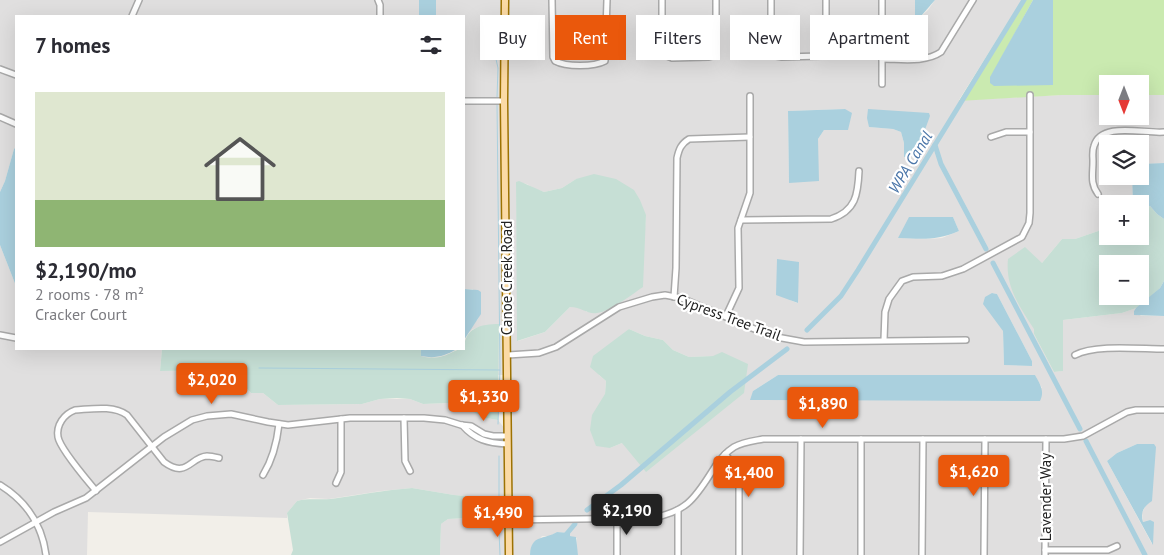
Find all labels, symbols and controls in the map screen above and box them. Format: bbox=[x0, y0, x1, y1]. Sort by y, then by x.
chip: Buy bbox=[480, 15, 545, 60]
chip: Rent bbox=[555, 15, 626, 60]
chip: Filters bbox=[636, 15, 720, 60]
chip: New bbox=[730, 15, 800, 60]
chip: Apartment bbox=[810, 15, 928, 60]
icon: filters bbox=[417, 31, 445, 59]
text: 7 homes bbox=[35, 32, 110, 59]
north arrow bbox=[1099, 75, 1149, 125]
map controls bbox=[1099, 75, 1149, 305]
icon: home bbox=[195, 124, 285, 214]
water label: WPA Canal bbox=[884, 127, 937, 197]
button: layers bbox=[1099, 135, 1149, 185]
button: + bbox=[1099, 195, 1149, 245]
street label: Canoe Creek Road bbox=[497, 221, 516, 335]
button: − bbox=[1099, 255, 1149, 305]
text: $2,190/mo bbox=[35, 257, 137, 284]
text: 2 rooms · 78 m² bbox=[35, 284, 144, 304]
street label: Cypress Tree Trail bbox=[674, 289, 785, 345]
text: Cracker Court bbox=[35, 304, 127, 324]
pin: $2,020 bbox=[171, 362, 253, 405]
text: $2,020 bbox=[187, 369, 237, 389]
pin: $1,330 bbox=[443, 380, 525, 422]
text: $1,330 bbox=[459, 386, 509, 406]
pin: $1,890 bbox=[782, 386, 864, 429]
text: $1,890 bbox=[798, 393, 848, 413]
street label: Lavender Way bbox=[1036, 453, 1055, 541]
pin: $1,620 bbox=[933, 454, 1015, 497]
pin: $1,400 bbox=[708, 456, 790, 498]
text: $1,620 bbox=[949, 461, 999, 481]
text: $1,400 bbox=[724, 462, 774, 482]
pin: $2,190 bbox=[586, 494, 668, 536]
pin: $1,490 bbox=[457, 496, 539, 538]
text: $2,190 bbox=[602, 500, 652, 520]
text: $1,490 bbox=[473, 502, 523, 522]

